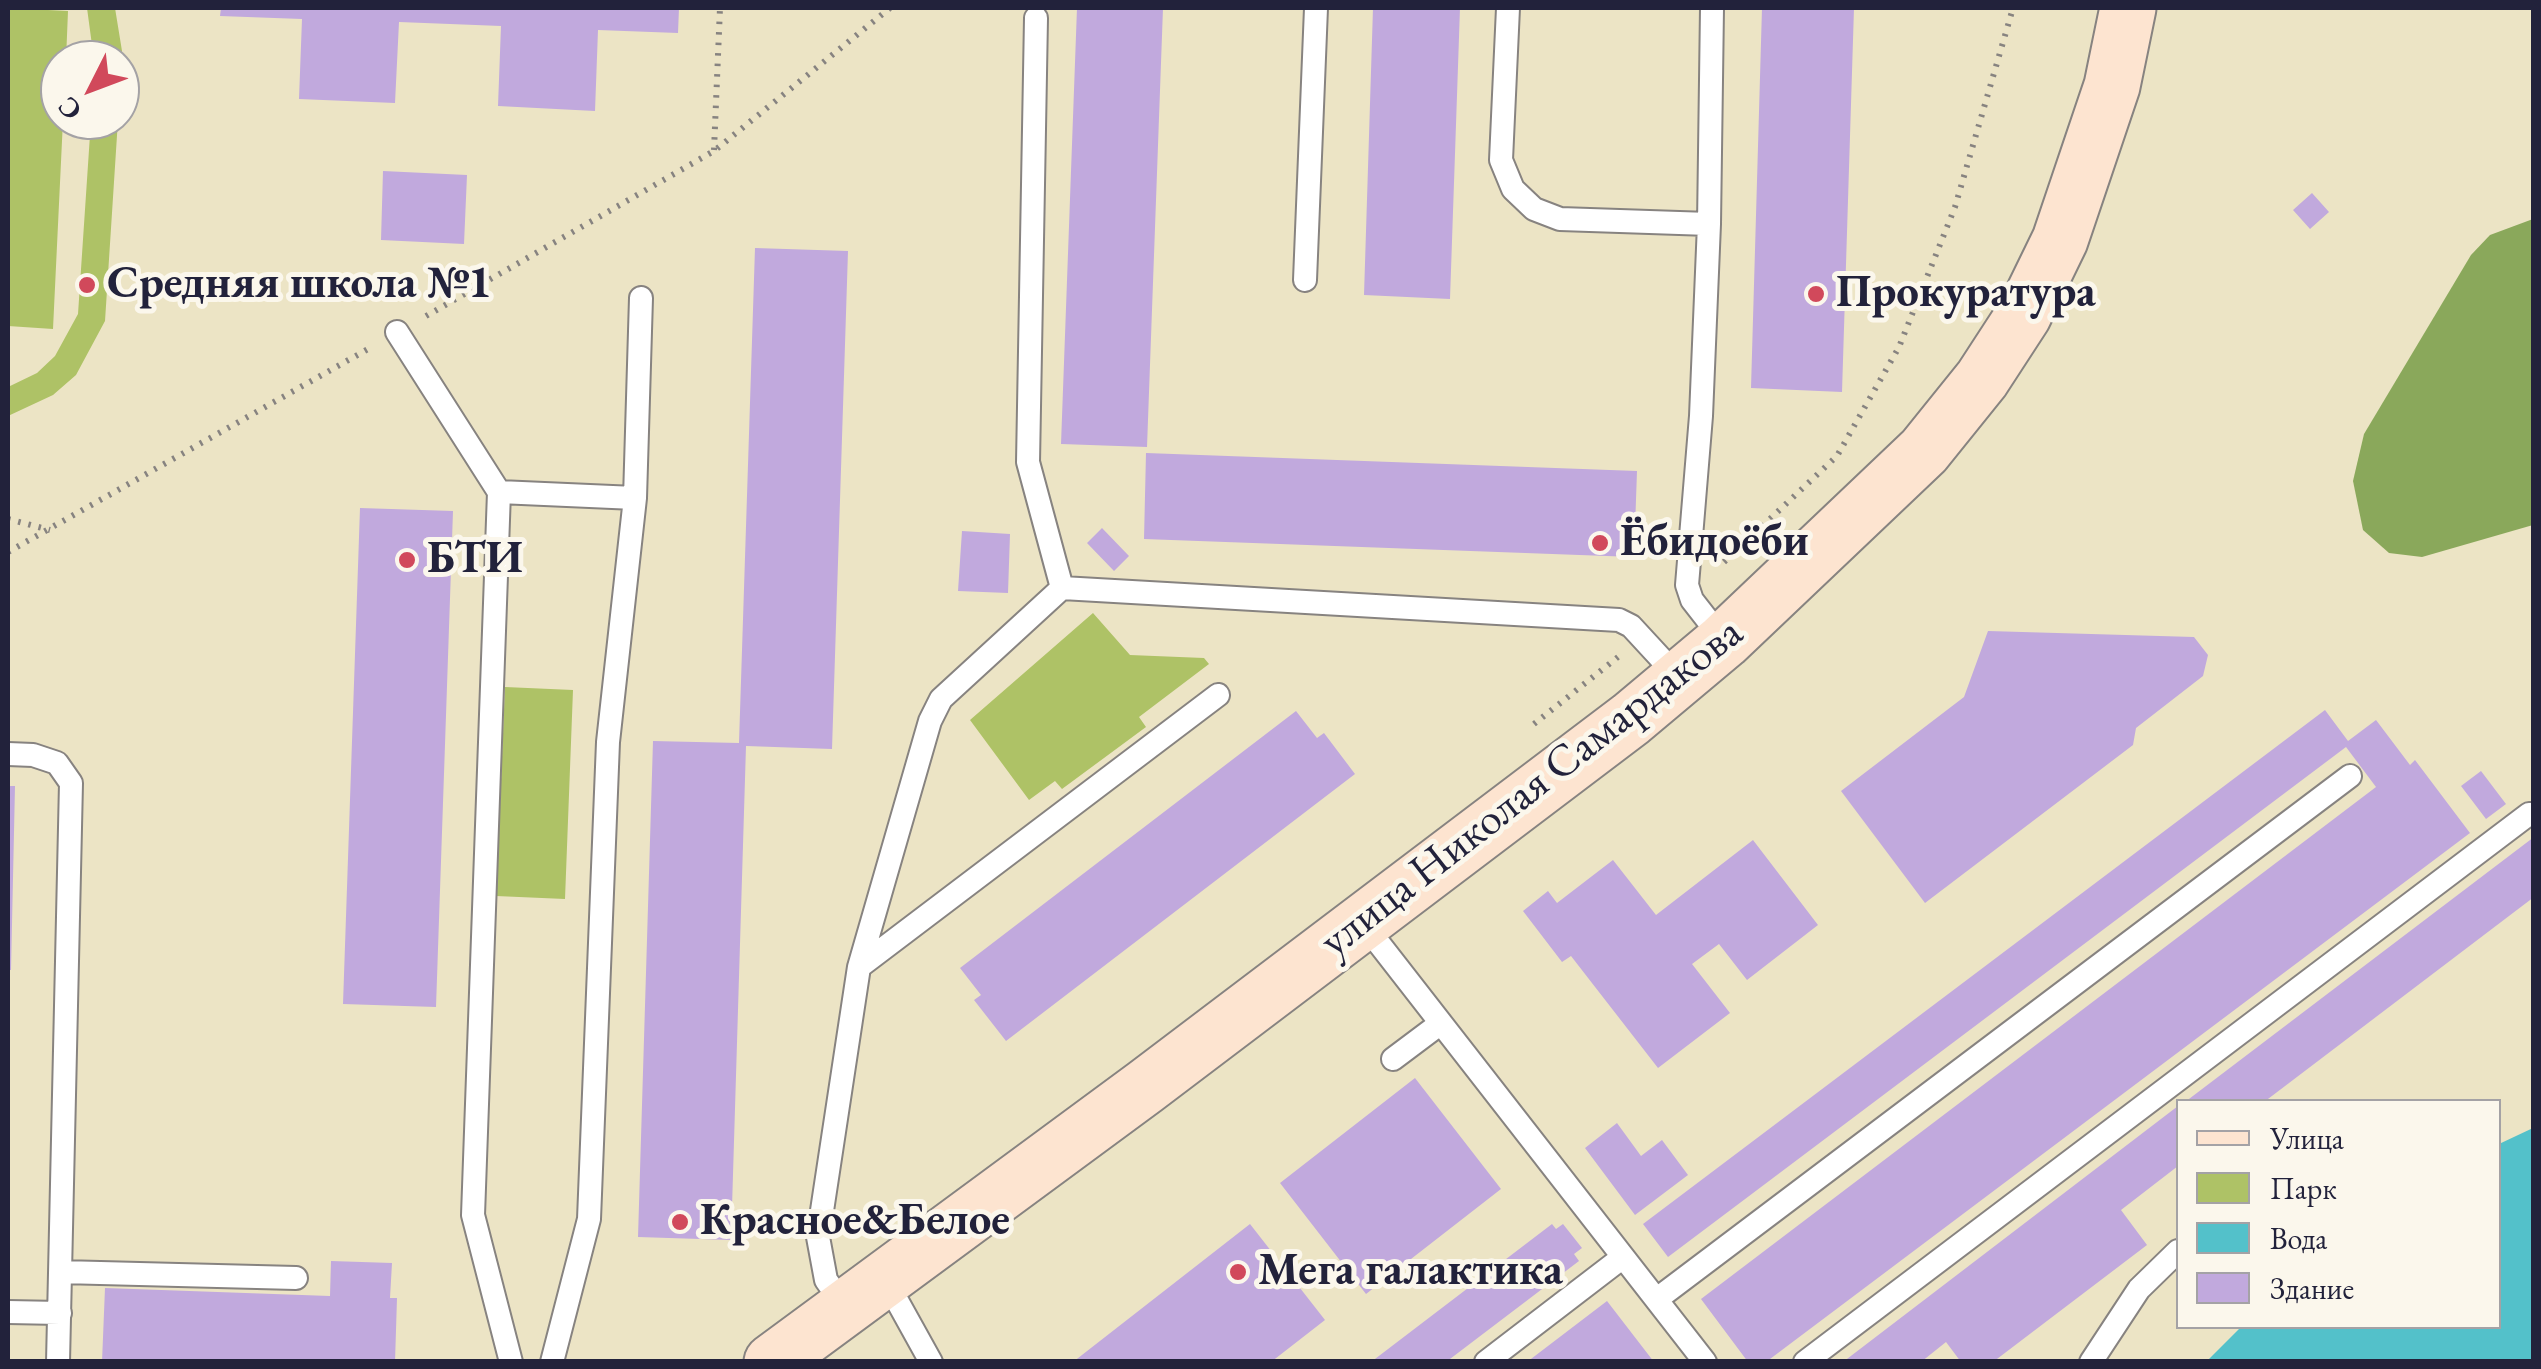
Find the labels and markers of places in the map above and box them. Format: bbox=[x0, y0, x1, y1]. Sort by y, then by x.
place label: Средняя школа №1 bbox=[107, 258, 491, 312]
place label: Прокуратура bbox=[1836, 267, 2096, 321]
marker: Средняя школа №1 bbox=[76, 274, 98, 296]
marker: Прокуратура bbox=[1805, 283, 1827, 305]
place label: Ёбидоёби bbox=[1620, 516, 1809, 570]
marker: Ёбидоёби bbox=[1589, 532, 1611, 554]
place label: БТИ bbox=[427, 533, 523, 587]
marker: БТИ bbox=[396, 549, 418, 571]
place label: Красное&Белое bbox=[700, 1195, 1010, 1249]
marker: Красное&Белое bbox=[669, 1211, 691, 1233]
place label: Мега галактика bbox=[1258, 1245, 1563, 1299]
marker: Мега галактика bbox=[1227, 1261, 1249, 1283]

